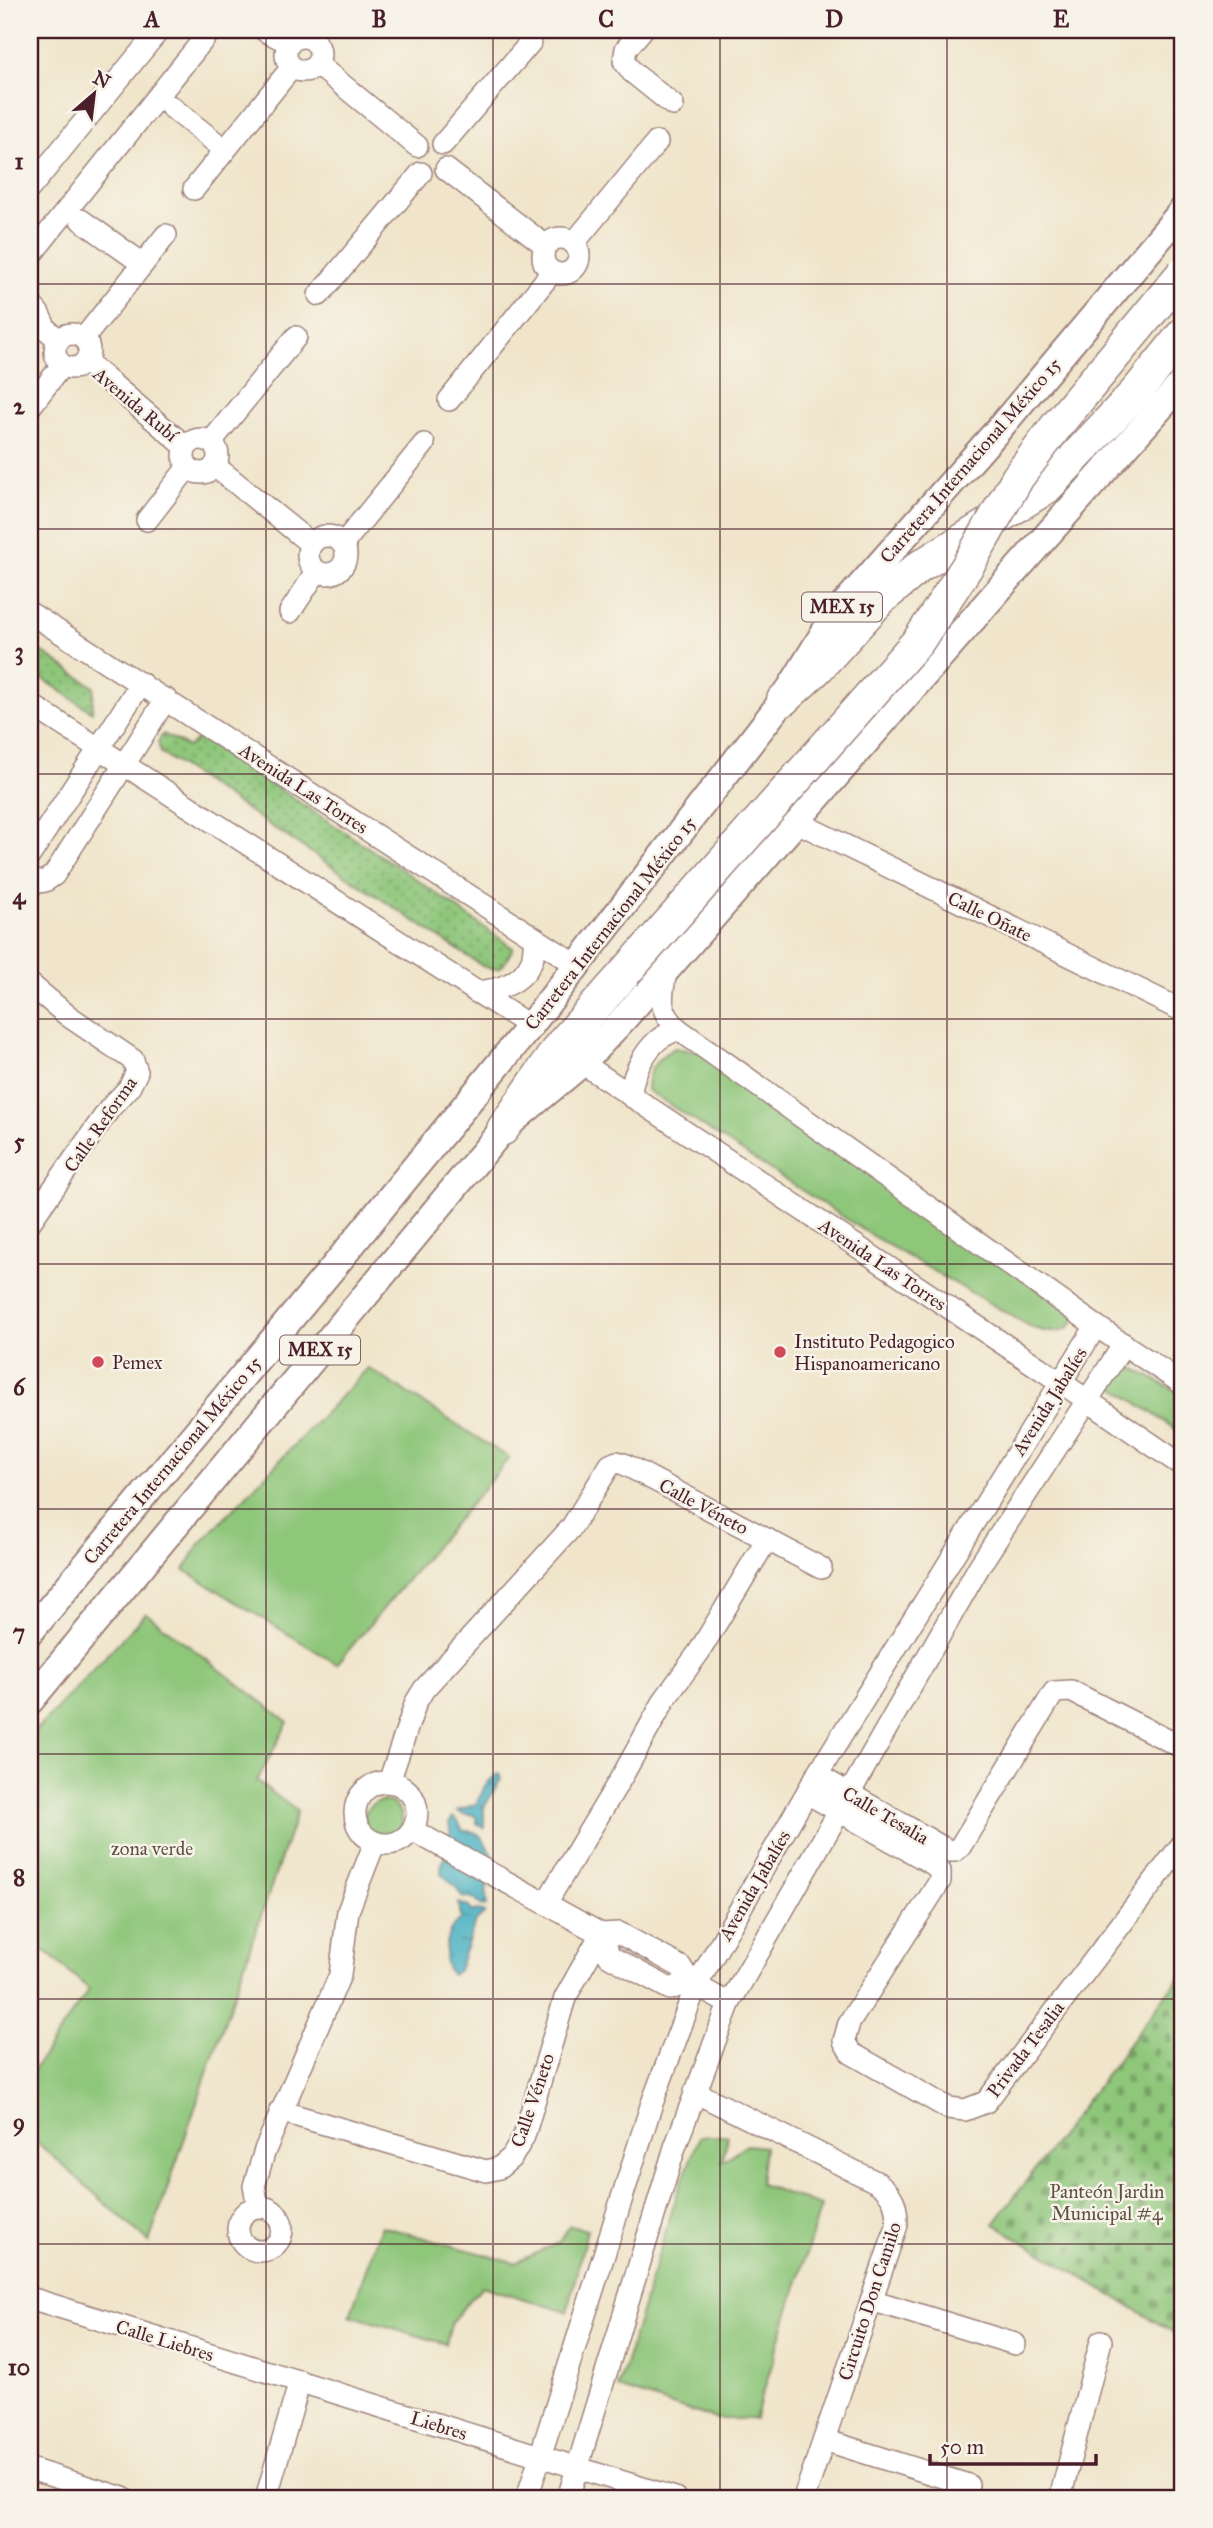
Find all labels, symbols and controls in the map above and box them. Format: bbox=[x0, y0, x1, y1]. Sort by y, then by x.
text: A bbox=[142, 5, 160, 33]
text: B bbox=[371, 5, 387, 33]
text: C bbox=[598, 5, 614, 33]
text: D bbox=[825, 5, 843, 33]
text: E bbox=[1053, 5, 1070, 33]
north arrow bbox=[60, 60, 130, 130]
text: N bbox=[89, 65, 114, 93]
text: 1 bbox=[14, 147, 24, 175]
street label: Carretera Internacional México 15 bbox=[875, 353, 1066, 568]
street label: Avenida Rubí bbox=[88, 362, 183, 447]
text: 2 bbox=[13, 392, 25, 420]
road number: MEX 15 bbox=[802, 592, 882, 622]
text: 3 bbox=[14, 637, 24, 666]
street label: Avenida Las Torres bbox=[234, 738, 373, 839]
street label: Carretera Internacional México 15 bbox=[520, 812, 701, 1035]
text: 4 bbox=[13, 882, 27, 910]
street label: Calle Oñate bbox=[944, 886, 1036, 947]
street label: Calle Reforma bbox=[59, 1071, 142, 1177]
text: 5 bbox=[14, 1127, 25, 1155]
street label: Avenida Las Torres bbox=[814, 1213, 951, 1316]
place label: Instituto Pedagogico Hispanoamericano bbox=[794, 1330, 955, 1375]
road number: MEX 15 bbox=[280, 1336, 360, 1364]
street label: Avenida Jabalíes bbox=[1006, 1343, 1093, 1461]
marker: Instituto Pedagogico Hispanoamericano bbox=[772, 1344, 788, 1360]
street label: Carretera Internacional México 15 bbox=[79, 1351, 266, 1569]
place label: Pemex bbox=[112, 1351, 163, 1374]
marker: Pemex bbox=[90, 1354, 106, 1370]
text: 6 bbox=[13, 1373, 26, 1401]
street label: Calle Véneto bbox=[655, 1473, 753, 1540]
text: 7 bbox=[13, 1618, 25, 1646]
street label: Calle Tesalia bbox=[838, 1781, 934, 1850]
street label: Avenida Jabalíes bbox=[713, 1826, 796, 1946]
park label: zona verde bbox=[111, 1837, 193, 1860]
text: 8 bbox=[13, 1863, 25, 1891]
street label: Privada Tesalia bbox=[982, 1996, 1070, 2102]
street label: Calle Véneto bbox=[506, 2050, 559, 2150]
text: 9 bbox=[13, 2108, 25, 2137]
park label: Panteón Jardin Municipal #4 bbox=[1050, 2180, 1164, 2225]
street label: Circuito Don Camilo bbox=[833, 2219, 906, 2383]
street label: Calle Liebres bbox=[113, 2315, 217, 2366]
text: 10 bbox=[8, 2353, 30, 2381]
street label: Liebres bbox=[408, 2406, 470, 2445]
scale bar bbox=[930, 2423, 1096, 2467]
text: 50 m bbox=[940, 2434, 985, 2460]

